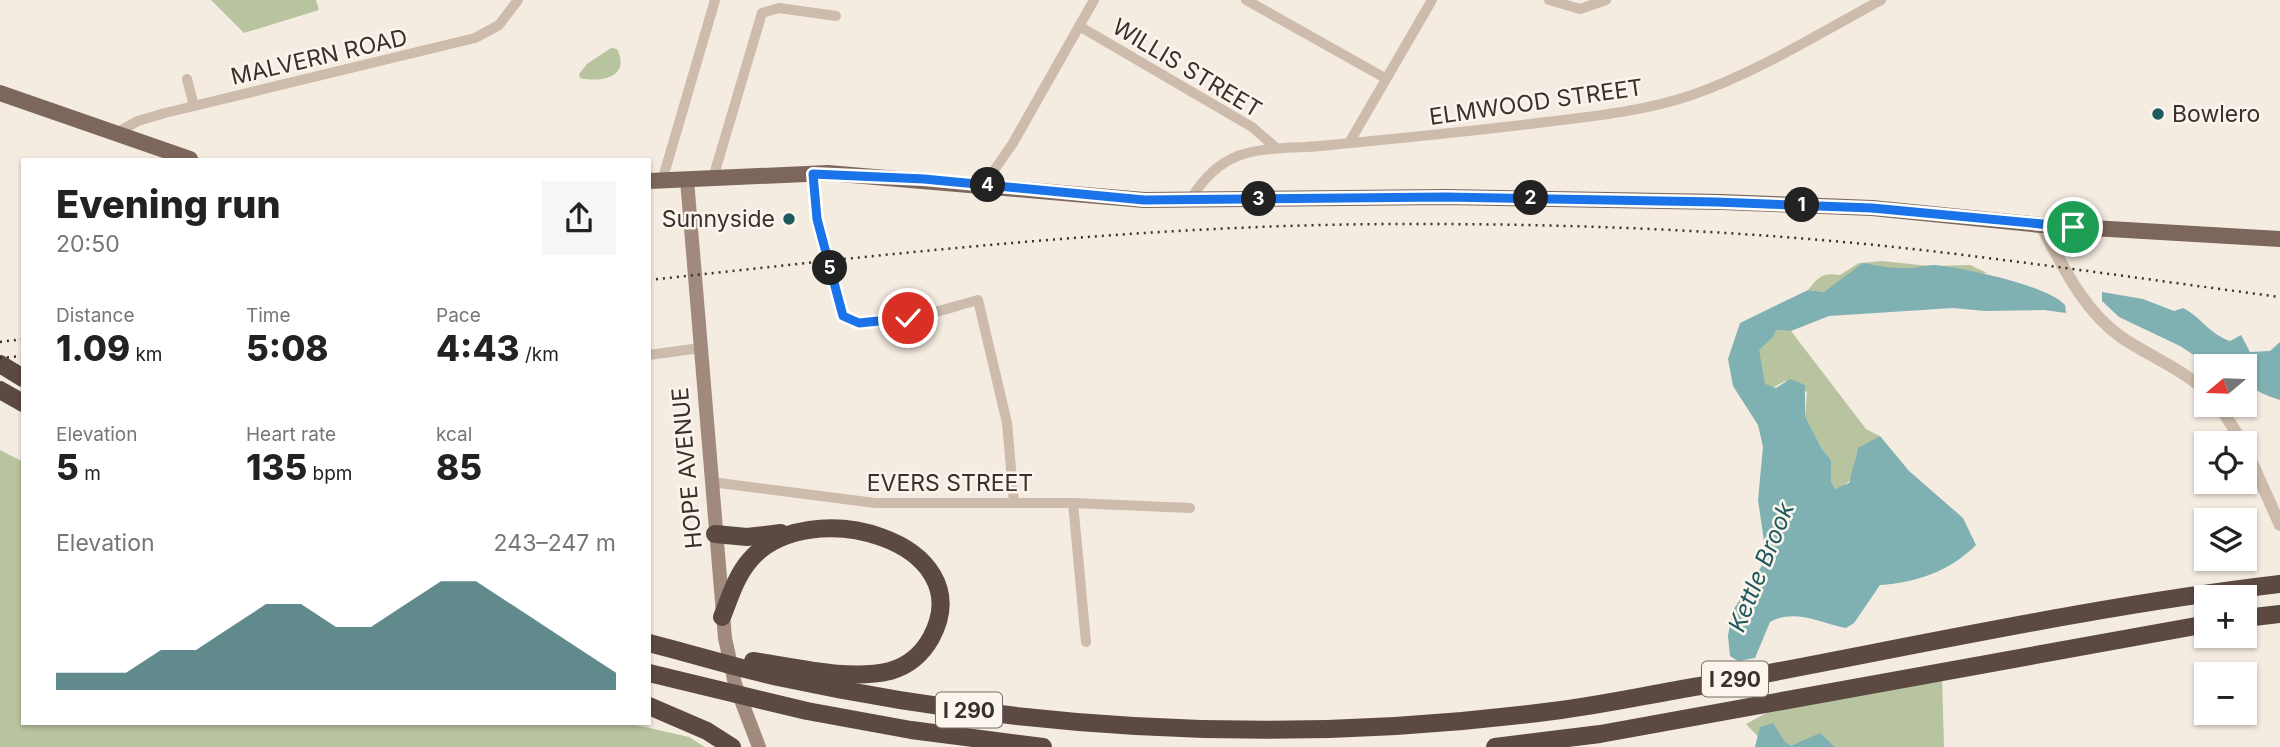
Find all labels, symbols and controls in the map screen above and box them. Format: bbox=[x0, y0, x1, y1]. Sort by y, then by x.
street label: WILLIS STREET bbox=[1107, 12, 1267, 124]
street label: MALVERN ROAD bbox=[228, 23, 410, 91]
street label: ELMWOOD STREET bbox=[1427, 73, 1645, 131]
place label: Bowlero bbox=[2172, 100, 2260, 128]
marker: Bowlero bbox=[2150, 106, 2166, 122]
pin: 4 bbox=[970, 168, 1006, 202]
text: 4 bbox=[981, 173, 994, 196]
pin: 2 bbox=[1514, 180, 1548, 216]
text: Evening run bbox=[56, 181, 281, 227]
button: share bbox=[542, 181, 616, 255]
pin: 3 bbox=[1242, 182, 1276, 216]
text: 2 bbox=[1525, 186, 1536, 209]
text: 3 bbox=[1252, 187, 1265, 210]
pin: 1 bbox=[1784, 188, 1820, 222]
text: 1 bbox=[1797, 193, 1806, 216]
pin bbox=[2043, 197, 2103, 257]
place label: Sunnyside bbox=[662, 205, 775, 233]
icon: arrive bbox=[2054, 208, 2092, 246]
marker: Sunnyside bbox=[781, 211, 797, 227]
text: 20:50 bbox=[56, 230, 120, 258]
pin: 5 bbox=[812, 250, 848, 286]
text: 5 bbox=[823, 256, 836, 279]
pin bbox=[878, 288, 938, 348]
icon: check bbox=[889, 299, 927, 337]
text: Distance bbox=[56, 304, 134, 327]
text: Time bbox=[246, 304, 291, 327]
text: Pace bbox=[436, 304, 481, 327]
text: 1.09 bbox=[56, 327, 130, 369]
text: 5:08 bbox=[246, 327, 329, 369]
text: 4:43 bbox=[436, 327, 520, 369]
text: km bbox=[130, 343, 163, 366]
text: /km bbox=[520, 343, 559, 366]
north arrow bbox=[2194, 354, 2258, 416]
map controls bbox=[2194, 354, 2257, 725]
street label: HOPE AVENUE bbox=[666, 386, 708, 550]
text: Elevation bbox=[56, 423, 137, 446]
text: Heart rate bbox=[246, 423, 336, 446]
text: kcal bbox=[436, 423, 472, 446]
button: locate bbox=[2194, 431, 2257, 494]
text: 5 bbox=[56, 446, 79, 488]
text: 135 bbox=[246, 446, 307, 488]
text: 85 bbox=[436, 446, 482, 488]
text: m bbox=[79, 462, 101, 485]
text: bpm bbox=[307, 462, 353, 485]
street label: EVERS STREET bbox=[867, 469, 1033, 497]
water label: Kettle Brook bbox=[1722, 497, 1800, 636]
button: layers bbox=[2194, 508, 2257, 571]
text: Elevation bbox=[56, 529, 155, 557]
text: 243–247 m bbox=[494, 529, 616, 557]
button: + bbox=[2194, 585, 2257, 648]
road number: I 290 bbox=[1702, 662, 1768, 696]
button: − bbox=[2194, 662, 2257, 725]
road number: I 290 bbox=[936, 692, 1002, 728]

